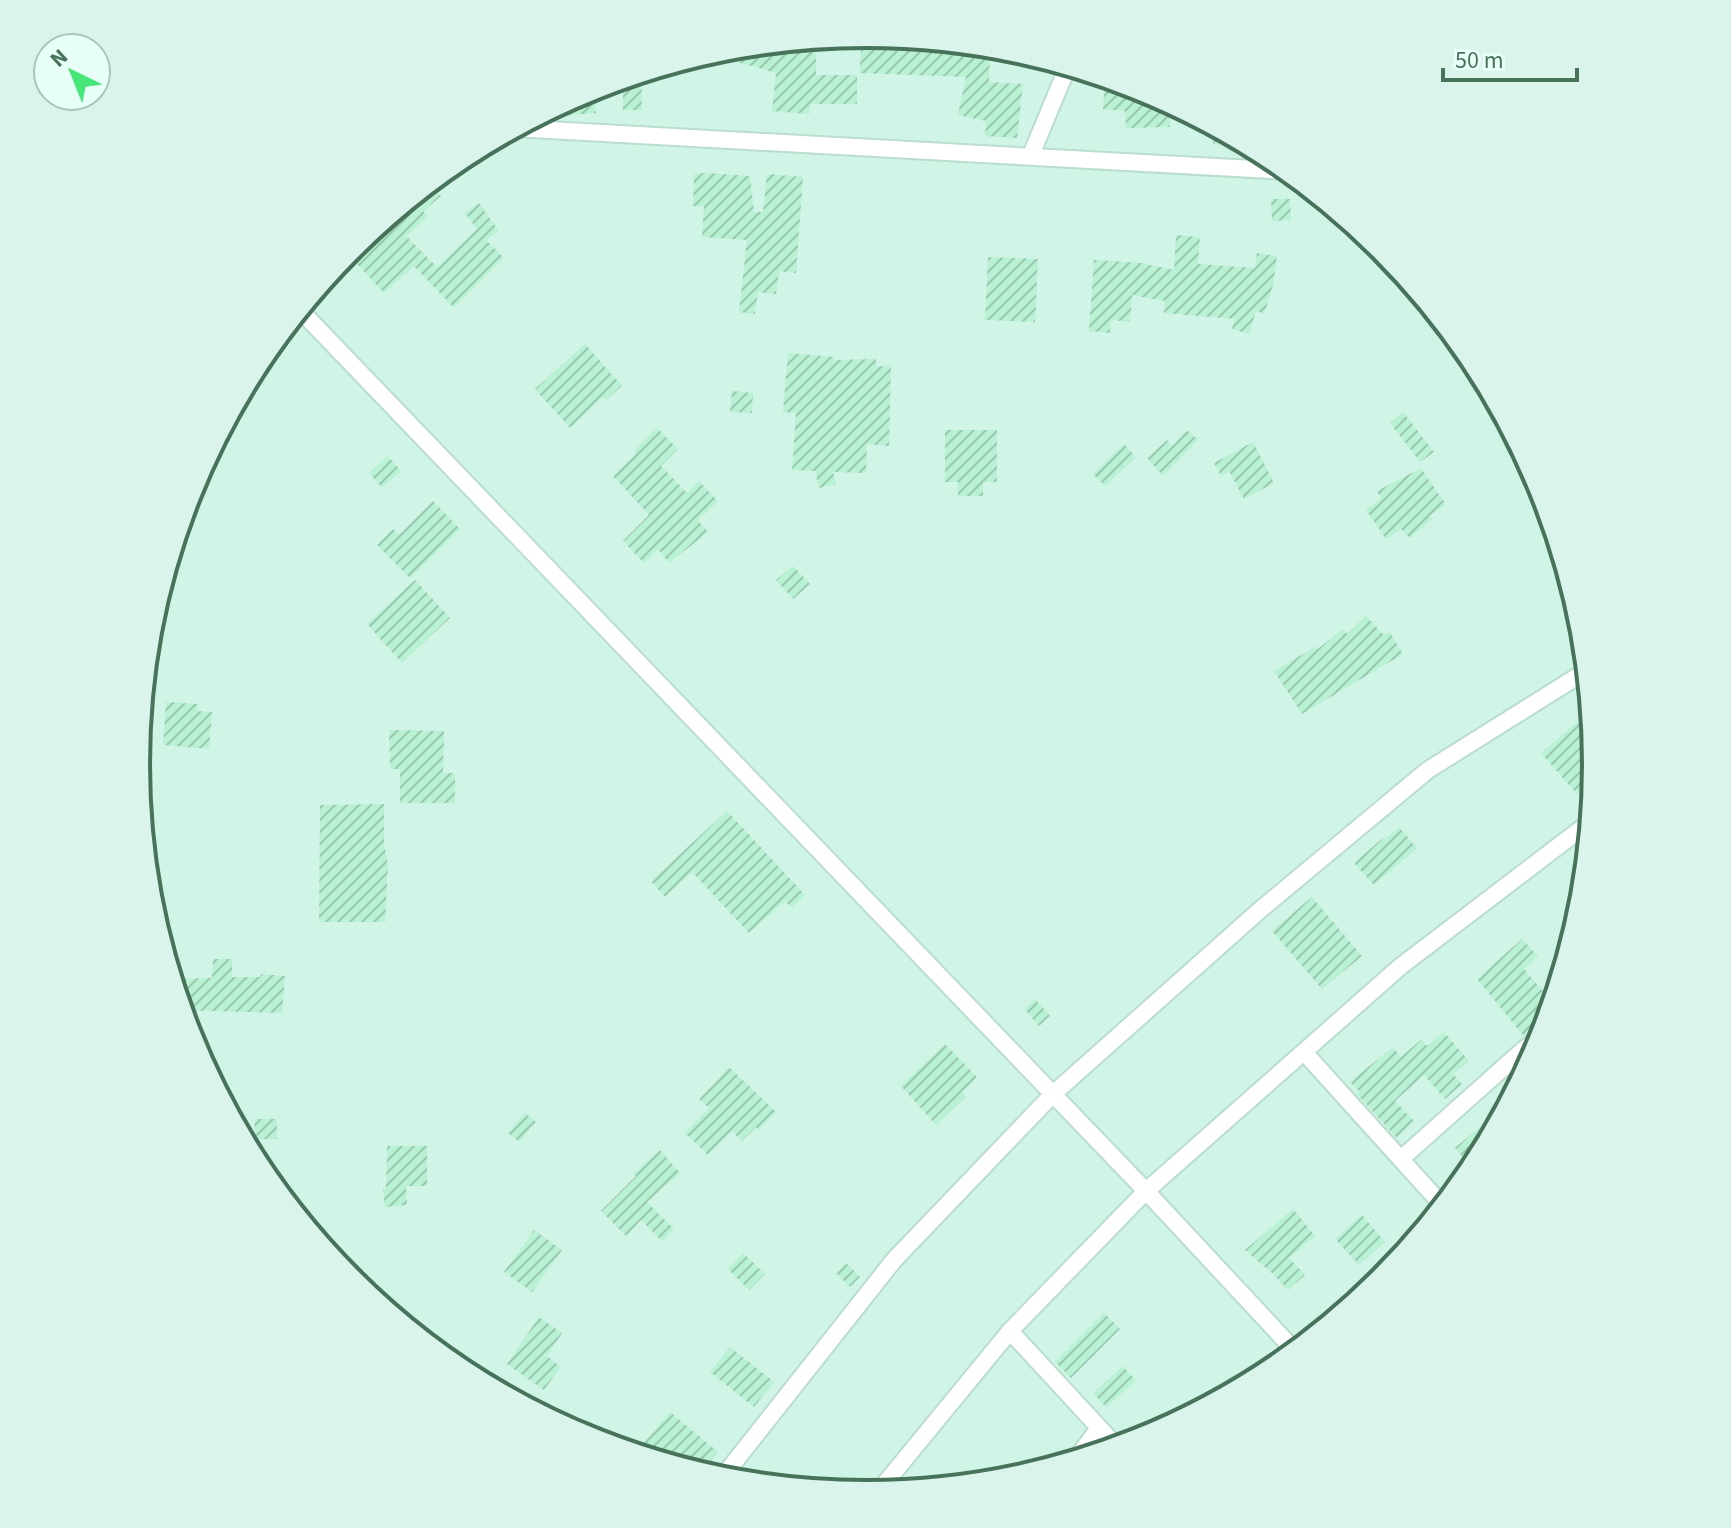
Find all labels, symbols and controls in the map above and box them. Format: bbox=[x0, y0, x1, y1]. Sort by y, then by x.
north arrow bbox=[32, 32, 112, 112]
scale bar bbox=[1443, 32, 1577, 82]
text: N bbox=[43, 41, 75, 75]
text: 50 m bbox=[1455, 43, 1504, 78]

